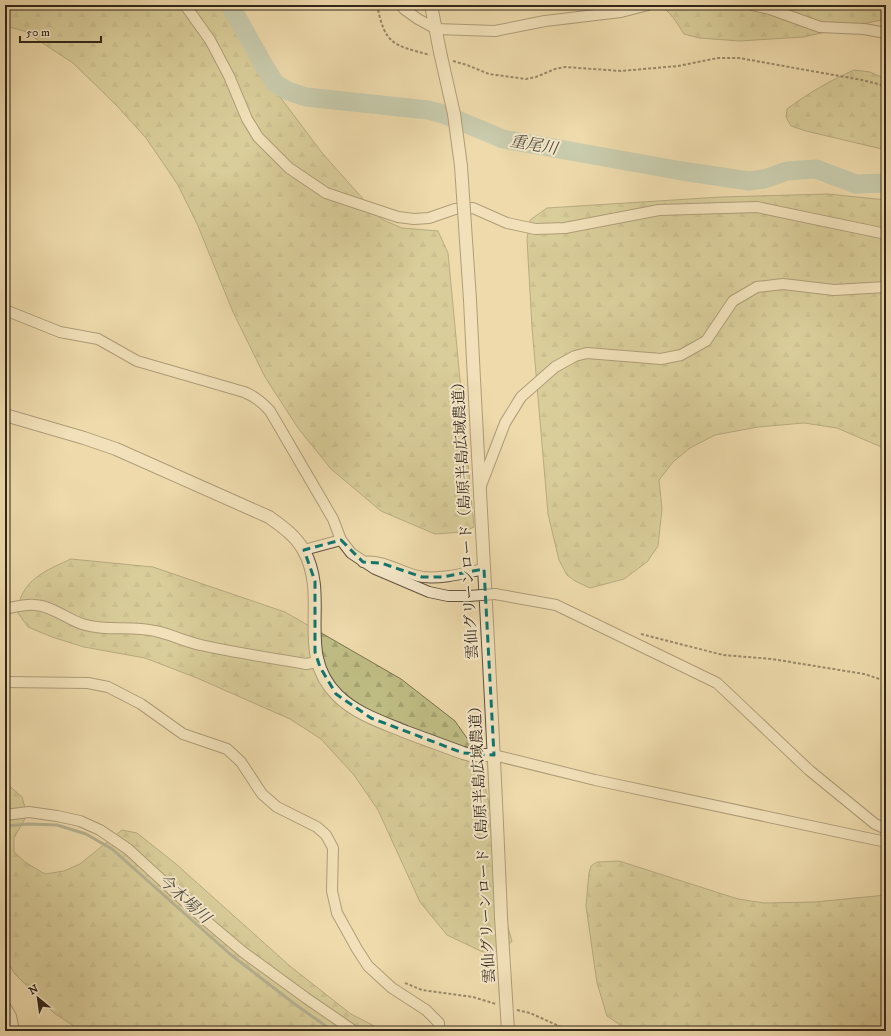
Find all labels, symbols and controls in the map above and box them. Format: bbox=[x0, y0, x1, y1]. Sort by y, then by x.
scale bar bbox=[20, 18, 101, 44]
text: 50 m bbox=[26, 25, 50, 40]
water label: 重尾川 bbox=[508, 131, 561, 159]
street label: 雲仙グリーンロード（島原半島広域農道） bbox=[449, 374, 482, 660]
street label: 雲仙グリーンロード（島原半島広域農道） bbox=[466, 698, 499, 984]
water label: 今木場川 bbox=[154, 870, 216, 929]
north arrow bbox=[18, 978, 58, 1018]
text: N bbox=[26, 982, 41, 998]

